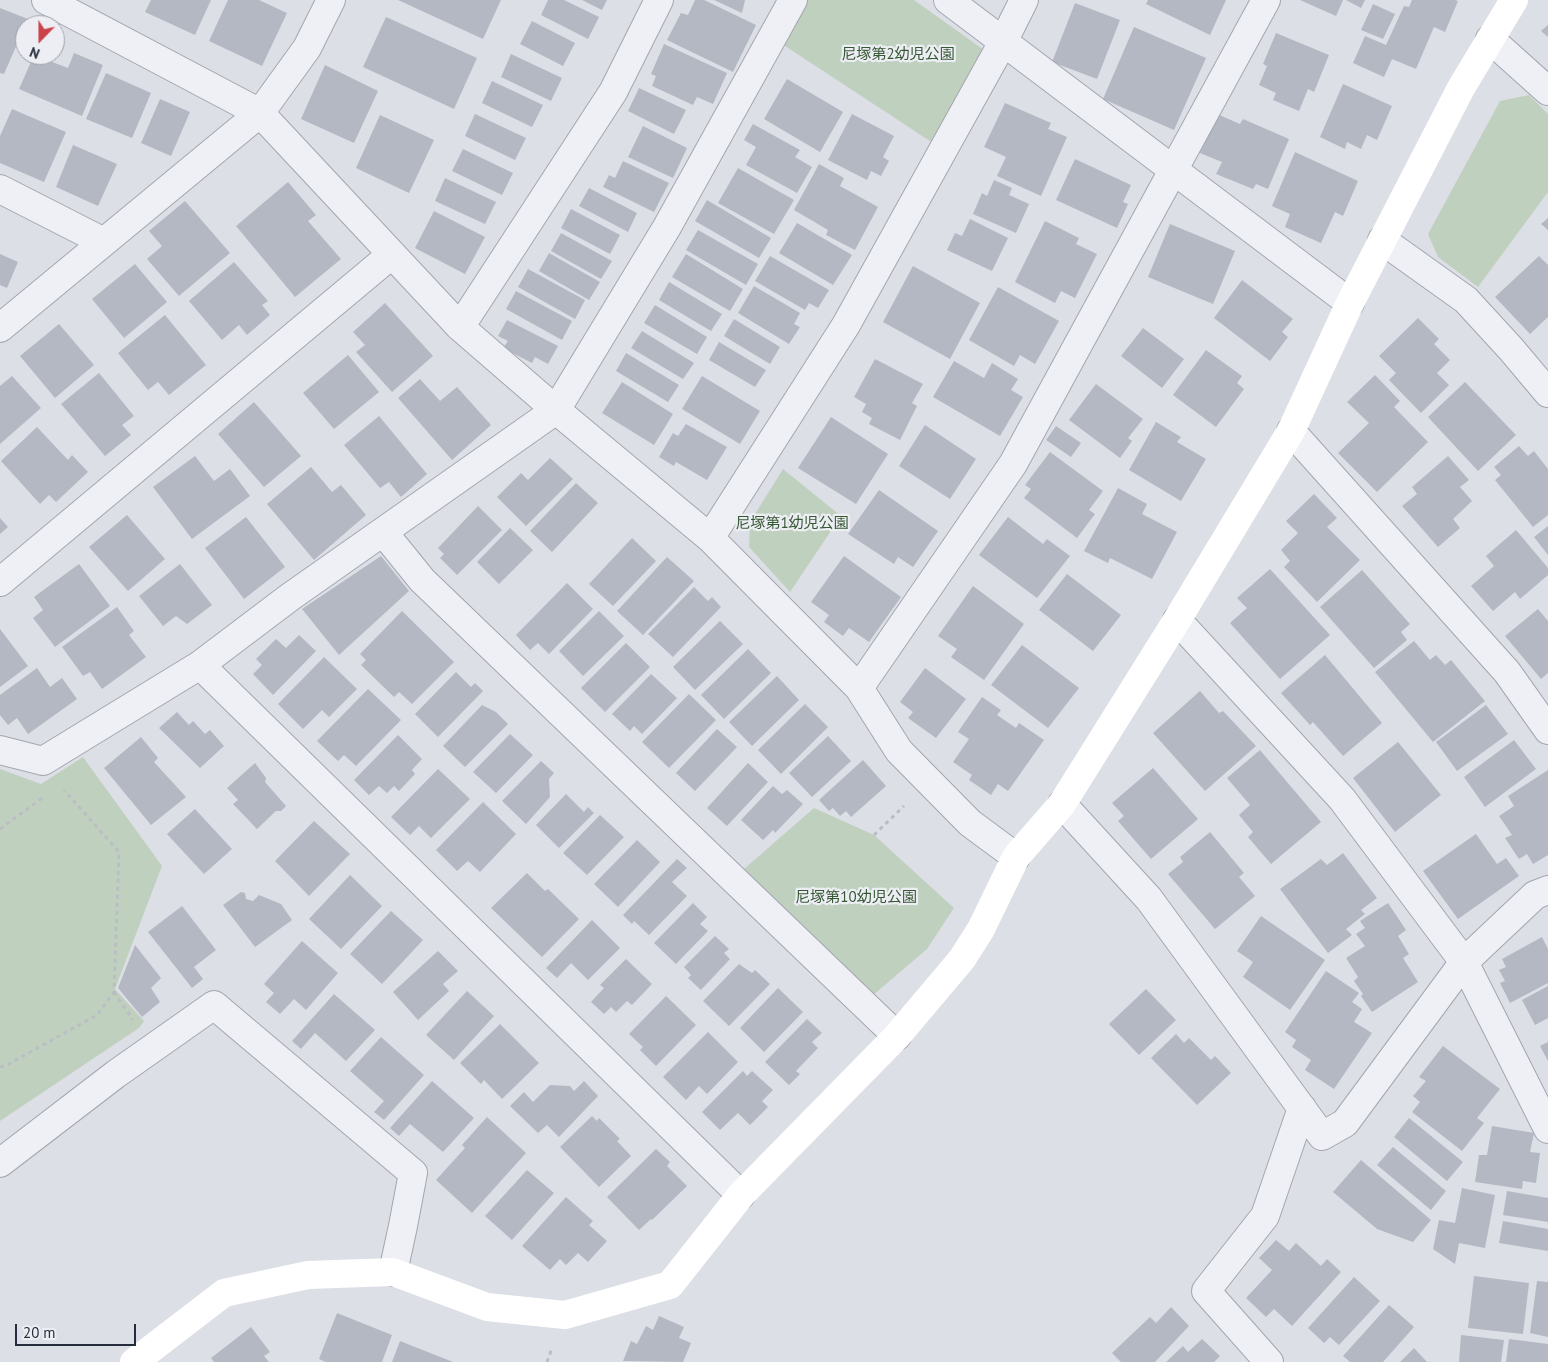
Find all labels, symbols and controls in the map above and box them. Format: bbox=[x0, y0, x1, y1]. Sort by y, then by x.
north arrow bbox=[15, 15, 65, 65]
text: N bbox=[27, 43, 42, 63]
park label: 尼塚第2幼児公園 bbox=[841, 46, 955, 64]
park label: 尼塚第1幼児公園 bbox=[735, 515, 849, 533]
park label: 尼塚第10幼児公園 bbox=[795, 889, 917, 907]
scale bar bbox=[18, 1314, 139, 1346]
text: 20 m bbox=[23, 1323, 56, 1342]

